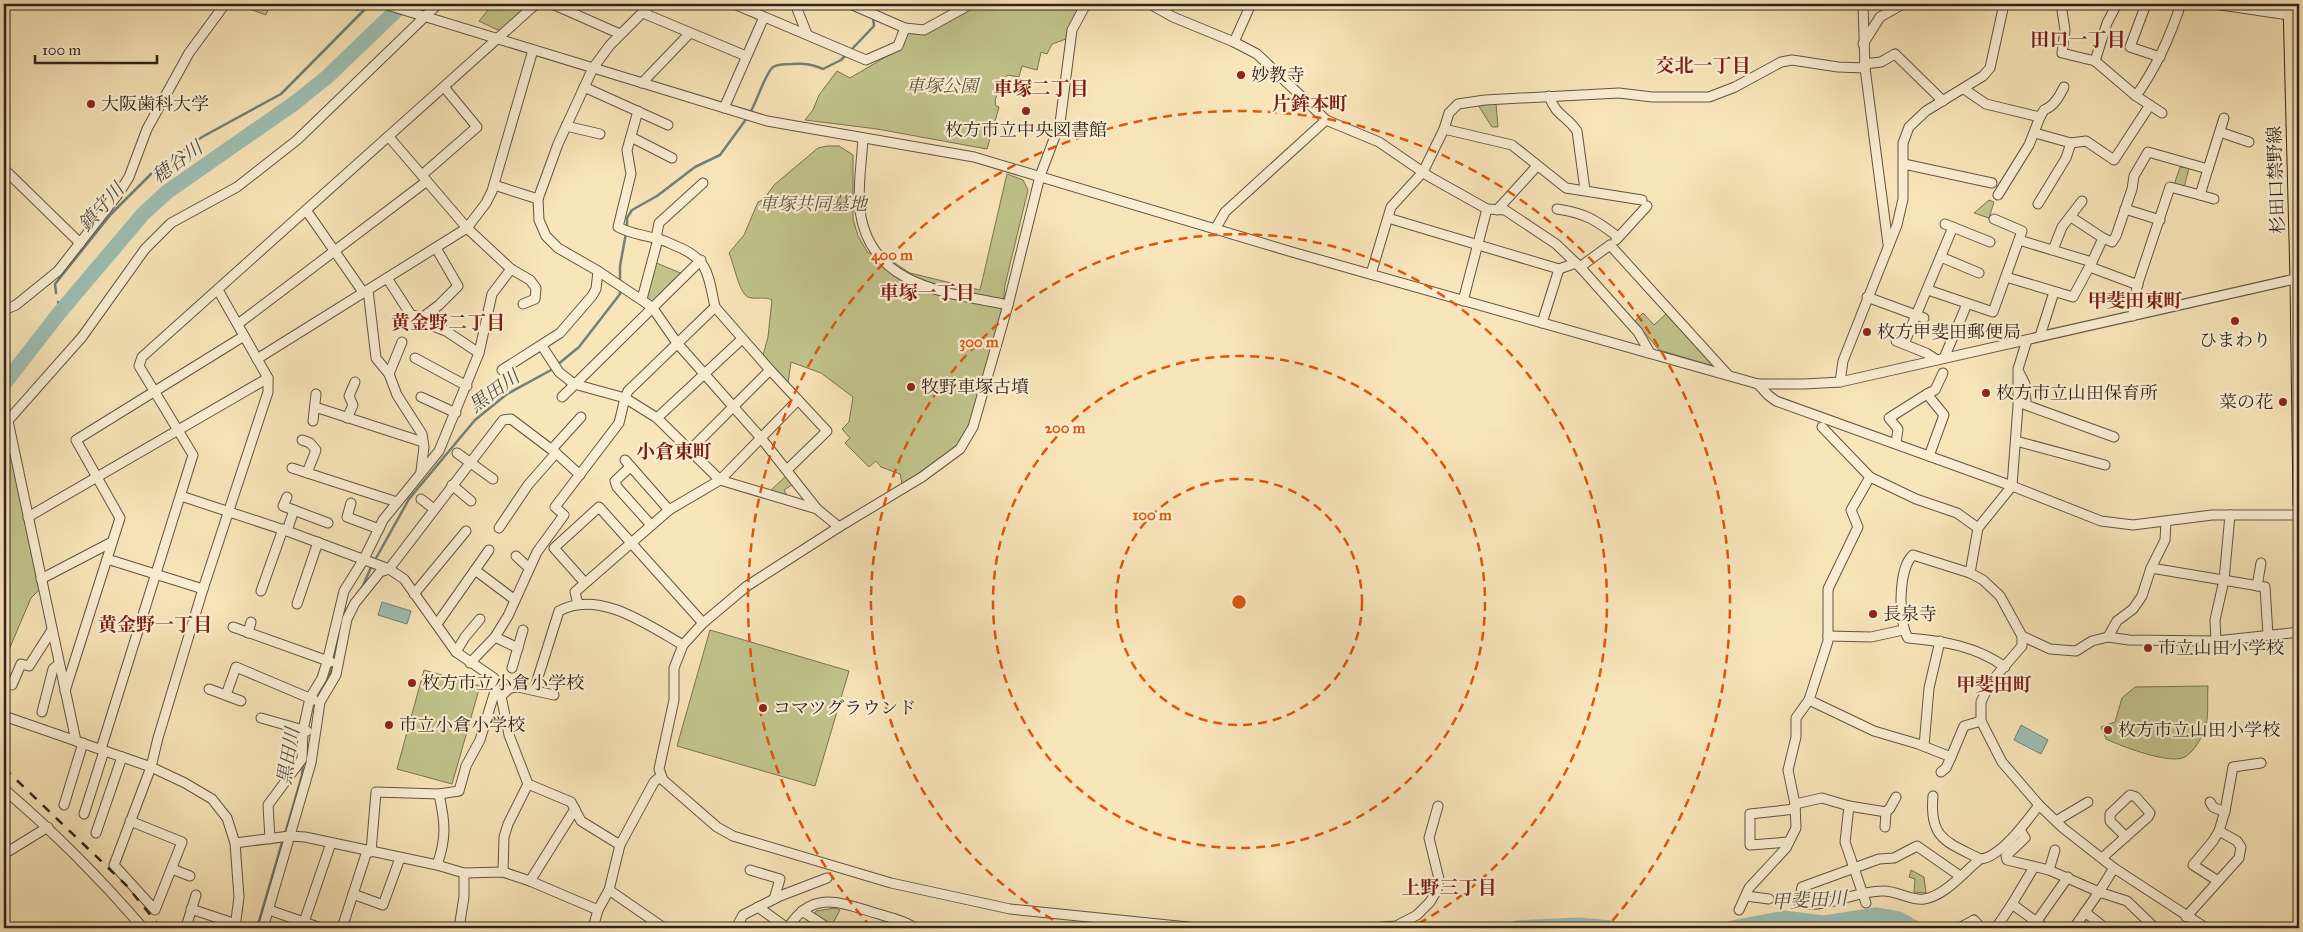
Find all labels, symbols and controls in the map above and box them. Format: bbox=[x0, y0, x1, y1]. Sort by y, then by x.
district label: 田口一丁目 bbox=[2030, 28, 2126, 51]
scale bar bbox=[35, 32, 158, 64]
text: 100 m bbox=[42, 41, 82, 59]
district label: 交北一丁目 bbox=[1655, 54, 1751, 77]
place label: 妙教寺 bbox=[1251, 64, 1305, 86]
marker: 妙教寺 bbox=[1235, 69, 1247, 81]
park label: 車塚公園 bbox=[906, 75, 981, 97]
district label: 車塚二丁目 bbox=[993, 77, 1089, 100]
district label: 片鉾本町 bbox=[1272, 92, 1348, 115]
place label: 大阪歯科大学 bbox=[101, 93, 209, 115]
marker: 大阪歯科大学 bbox=[85, 98, 97, 110]
marker: 枚方市立中央図書館 bbox=[1020, 105, 1032, 117]
place label: 枚方市立中央図書館 bbox=[945, 119, 1107, 141]
street label: 杉田口禁野線 bbox=[2263, 126, 2289, 234]
water label: 穂谷川 bbox=[147, 135, 208, 188]
water label: 鎮守川 bbox=[73, 177, 130, 236]
park label: 車塚共同墓地 bbox=[759, 193, 869, 215]
text: 400 m bbox=[871, 246, 913, 265]
district label: 車塚一丁目 bbox=[879, 281, 975, 304]
district label: 甲斐田東町 bbox=[2087, 289, 2183, 312]
district label: 黄金野二丁目 bbox=[391, 311, 505, 334]
marker: ひまわり bbox=[2229, 315, 2241, 327]
place label: 枚方甲斐田郵便局 bbox=[1877, 321, 2021, 343]
marker: 枚方甲斐田郵便局 bbox=[1861, 326, 1873, 338]
place label: ひまわり bbox=[2199, 329, 2271, 351]
text: 300 m bbox=[959, 333, 999, 352]
water label: 黒田川 bbox=[464, 364, 525, 417]
place label: 牧野車塚古墳 bbox=[921, 376, 1029, 398]
marker: 牧野車塚古墳 bbox=[905, 381, 917, 393]
place label: 枚方市立山田保育所 bbox=[1996, 382, 2158, 404]
marker: 枚方市立山田保育所 bbox=[1980, 387, 1992, 399]
place label: 菜の花 bbox=[2219, 391, 2273, 413]
marker: 菜の花 bbox=[2277, 396, 2289, 408]
text: 200 m bbox=[1045, 419, 1086, 437]
district label: 小倉東町 bbox=[636, 440, 712, 463]
text: 100 m bbox=[1132, 506, 1172, 524]
centre of rings bbox=[1230, 593, 1248, 611]
place label: 長泉寺 bbox=[1883, 603, 1937, 625]
marker: 長泉寺 bbox=[1867, 608, 1879, 620]
district label: 黄金野一丁目 bbox=[98, 613, 212, 636]
place label: 市立山田小学校 bbox=[2158, 637, 2284, 659]
marker: 市立山田小学校 bbox=[2142, 642, 2154, 654]
place label: 枚方市立小倉小学校 bbox=[422, 672, 584, 694]
district label: 甲斐田町 bbox=[1956, 673, 2032, 696]
marker: 枚方市立小倉小学校 bbox=[406, 677, 418, 689]
place label: コマツグラウンド bbox=[773, 697, 916, 719]
marker: コマツグラウンド bbox=[757, 702, 769, 714]
place label: 市立小倉小学校 bbox=[399, 714, 525, 736]
marker: 市立小倉小学校 bbox=[383, 719, 395, 731]
place label: 枚方市立山田小学校 bbox=[2118, 719, 2280, 741]
water label: 黒田川 bbox=[272, 724, 304, 786]
marker: 枚方市立山田小学校 bbox=[2102, 724, 2114, 736]
district label: 上野三丁目 bbox=[1401, 876, 1497, 899]
water label: 甲斐田川 bbox=[1770, 886, 1850, 913]

